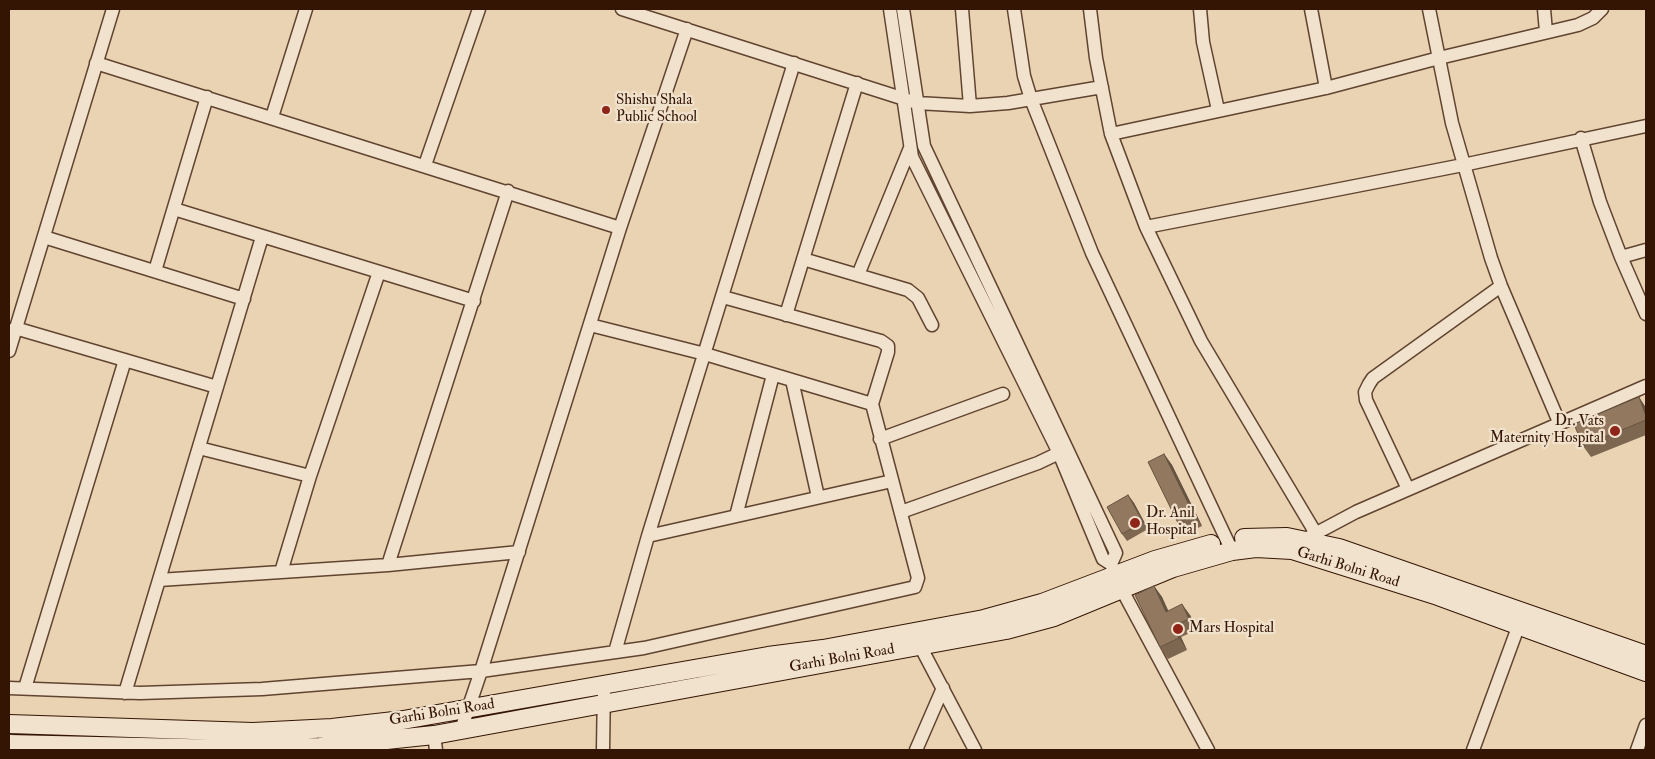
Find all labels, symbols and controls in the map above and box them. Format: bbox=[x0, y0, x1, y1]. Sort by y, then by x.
place label: Shishu Shala Public School bbox=[616, 92, 697, 127]
marker: Shishu Shala Public School bbox=[600, 104, 612, 116]
place label: Dr. Vats Maternity Hospital bbox=[1490, 413, 1604, 448]
marker: Dr. Vats Maternity Hospital bbox=[1608, 424, 1622, 438]
place label: Dr. Anil Hospital bbox=[1146, 505, 1197, 540]
marker: Dr. Anil Hospital bbox=[1128, 516, 1142, 530]
street label: Garhi Bolni Road bbox=[1295, 544, 1401, 592]
place label: Mars Hospital bbox=[1189, 620, 1274, 638]
marker: Mars Hospital bbox=[1171, 622, 1185, 636]
street label: Garhi Bolni Road bbox=[788, 641, 896, 677]
street label: Garhi Bolni Road bbox=[388, 696, 496, 730]

